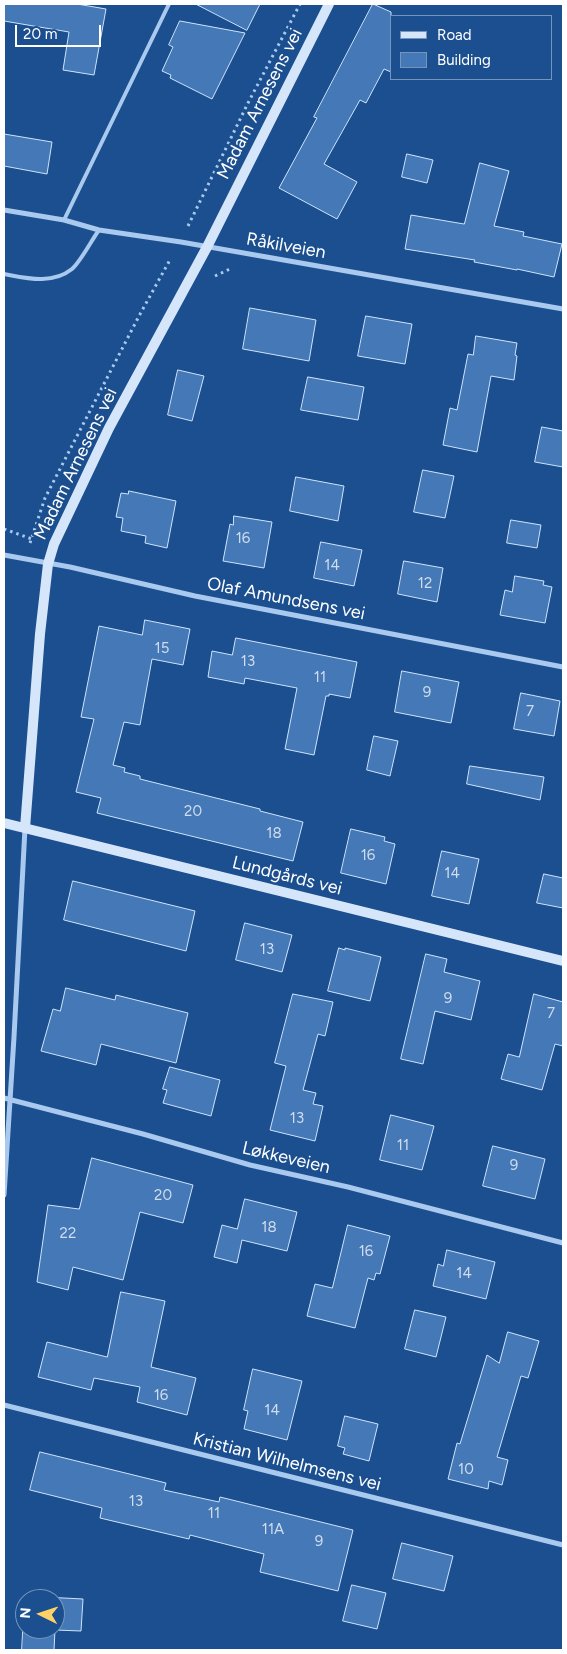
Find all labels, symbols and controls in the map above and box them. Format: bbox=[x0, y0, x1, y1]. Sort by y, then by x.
scale bar bbox=[18, 15, 104, 47]
legend bbox=[390, 15, 552, 80]
text: 20 m bbox=[23, 25, 57, 43]
street label: Madam Arnesens vei bbox=[213, 25, 307, 183]
text: Road bbox=[437, 26, 472, 44]
text: Building bbox=[437, 51, 491, 69]
street label: Råkilveien bbox=[245, 228, 327, 264]
street label: Madam Arnesens vei bbox=[30, 385, 122, 543]
house number: 16 bbox=[236, 530, 250, 548]
house number: 14 bbox=[324, 557, 340, 575]
street label: Olaf Amundsens vei bbox=[205, 573, 367, 625]
house number: 12 bbox=[418, 575, 432, 593]
house number: 15 bbox=[155, 640, 169, 658]
house number: 13 bbox=[241, 653, 255, 671]
house number: 11 bbox=[314, 669, 326, 687]
house number: 9 bbox=[423, 684, 431, 702]
house number: 7 bbox=[526, 703, 534, 721]
house number: 20 bbox=[184, 803, 202, 821]
house number: 18 bbox=[266, 825, 282, 843]
house number: 16 bbox=[361, 847, 375, 865]
street label: Lundgårds vei bbox=[230, 852, 344, 900]
house number: 14 bbox=[444, 865, 460, 883]
house number: 13 bbox=[260, 941, 274, 959]
house number: 9 bbox=[444, 990, 452, 1008]
house number: 7 bbox=[547, 1005, 555, 1023]
house number: 13 bbox=[290, 1110, 304, 1128]
street label: Løkkeveien bbox=[240, 1137, 332, 1179]
house number: 11 bbox=[397, 1137, 409, 1155]
house number: 9 bbox=[510, 1157, 518, 1175]
house number: 20 bbox=[154, 1187, 172, 1205]
house number: 18 bbox=[261, 1219, 277, 1237]
house number: 22 bbox=[60, 1225, 76, 1243]
house number: 16 bbox=[359, 1243, 373, 1261]
house number: 14 bbox=[456, 1265, 472, 1283]
house number: 16 bbox=[154, 1387, 168, 1405]
house number: 14 bbox=[264, 1402, 280, 1420]
street label: Kristian Wilhelmsens vei bbox=[191, 1428, 383, 1496]
house number: 10 bbox=[458, 1461, 474, 1479]
house number: 13 bbox=[129, 1493, 143, 1511]
house number: 11 bbox=[208, 1505, 220, 1523]
house number: 11A bbox=[262, 1521, 284, 1539]
house number: 9 bbox=[315, 1533, 323, 1551]
north arrow bbox=[15, 1589, 65, 1639]
text: N bbox=[17, 1607, 34, 1619]

